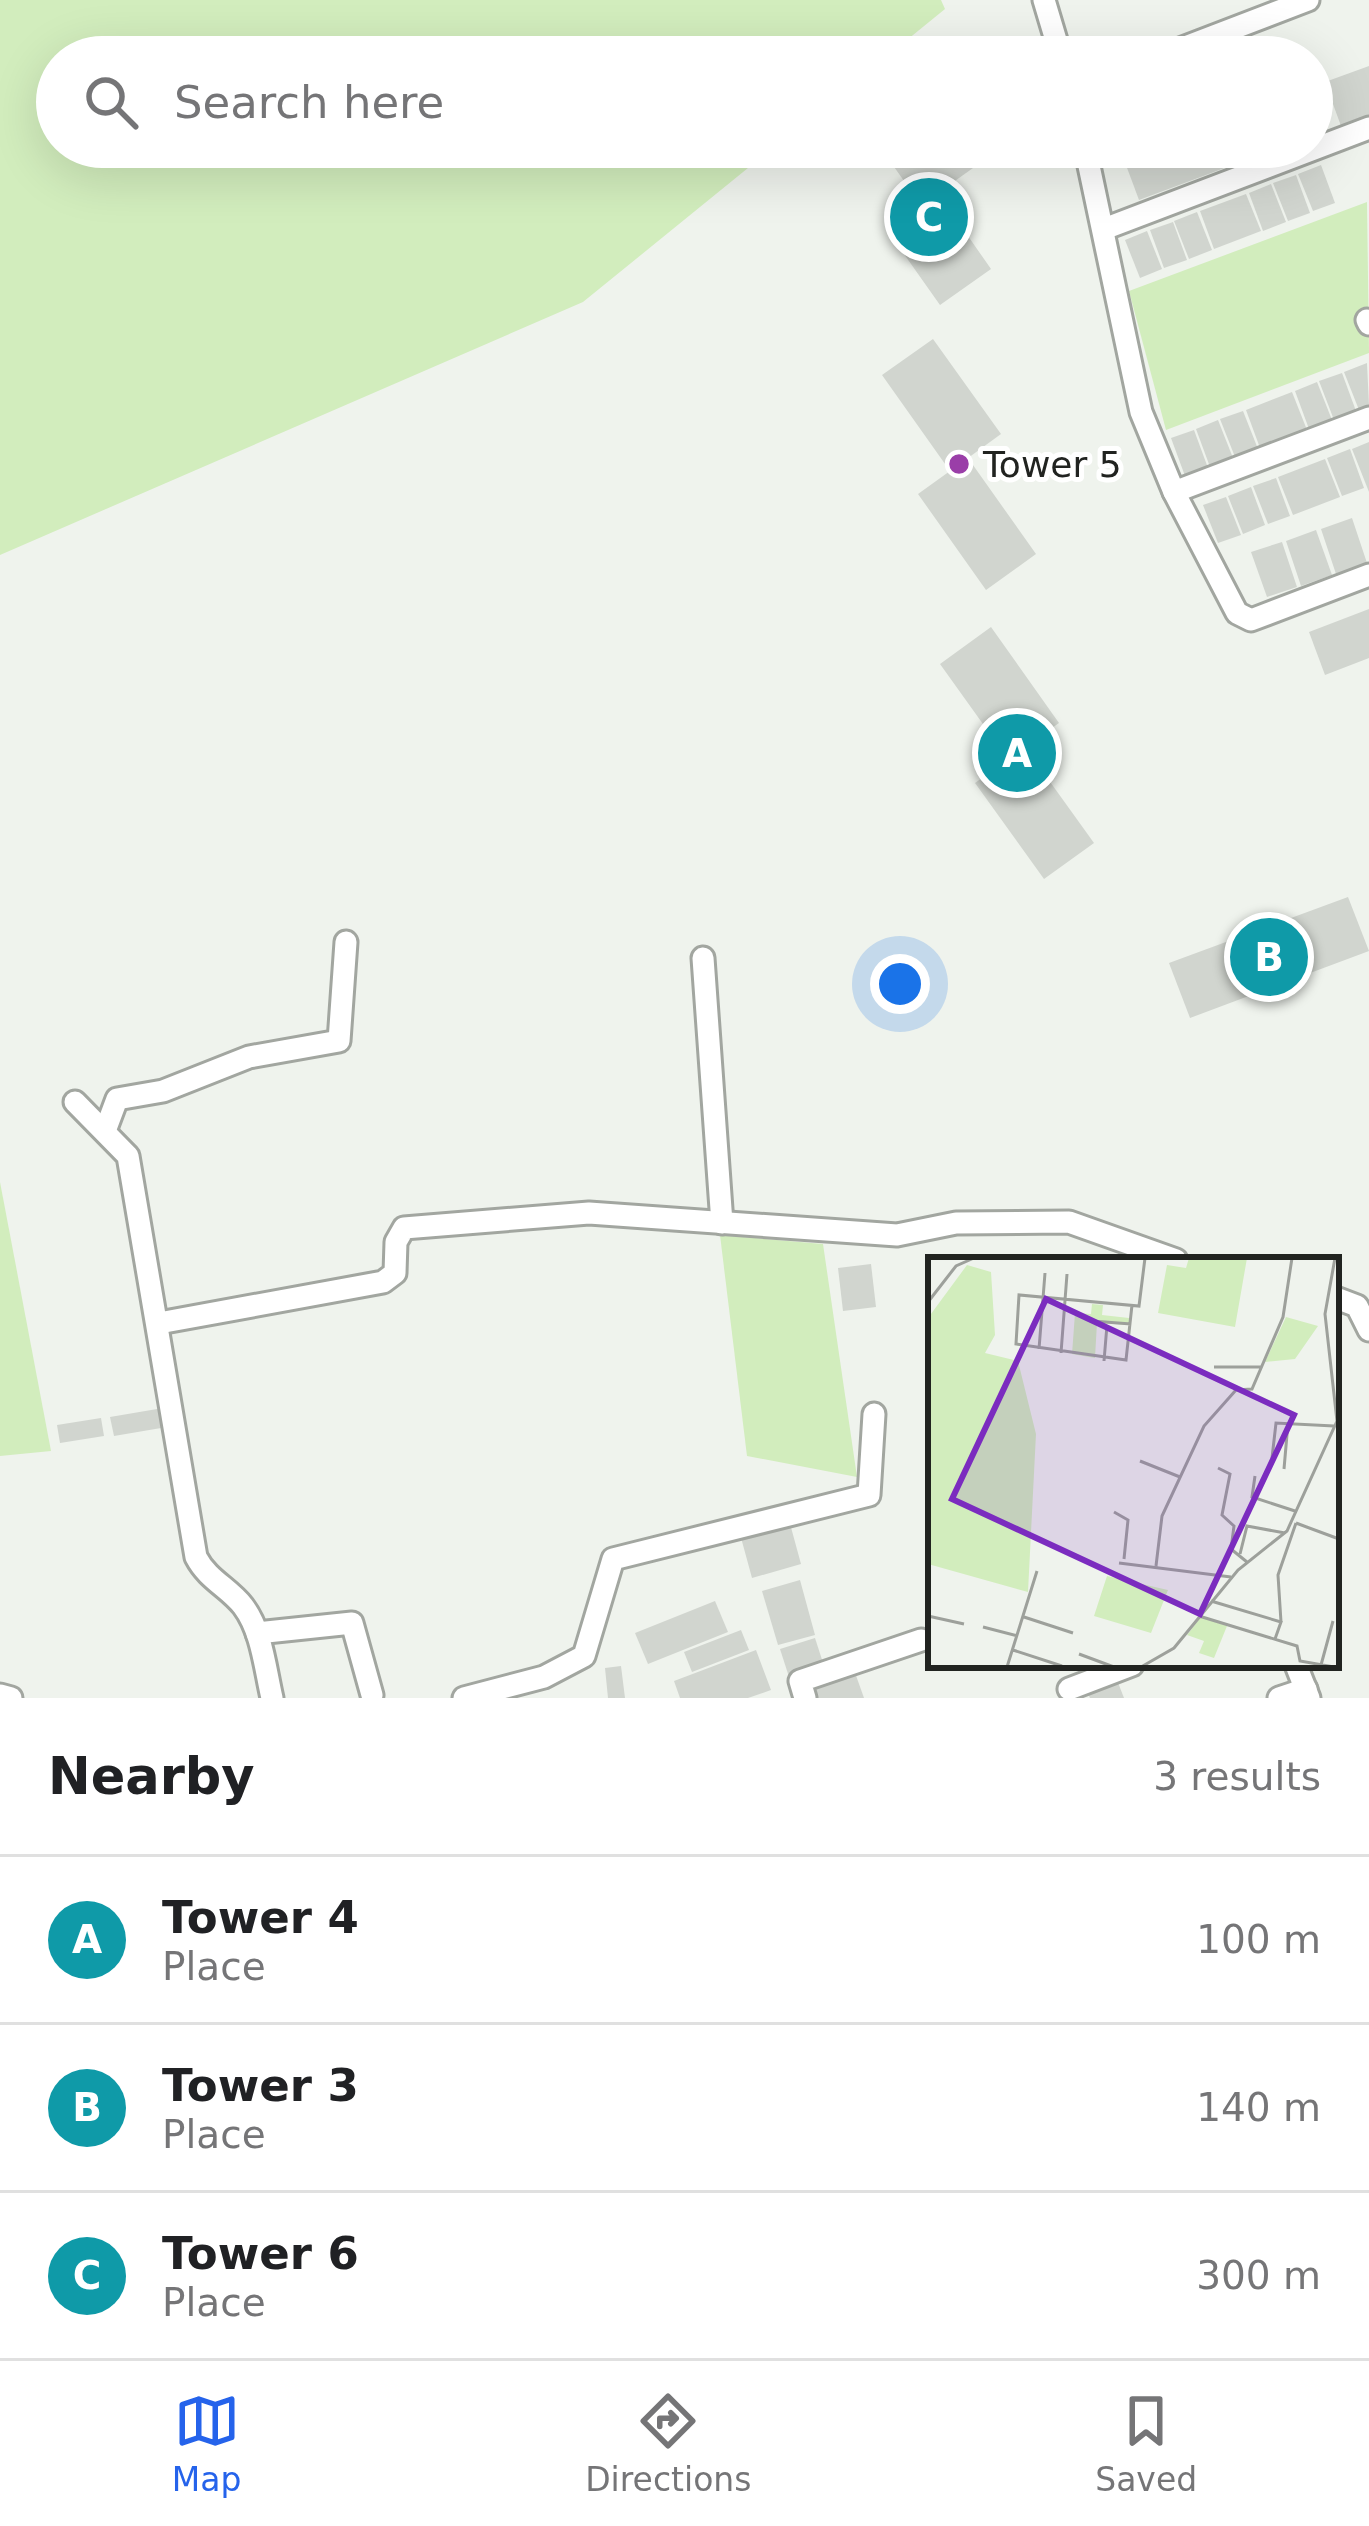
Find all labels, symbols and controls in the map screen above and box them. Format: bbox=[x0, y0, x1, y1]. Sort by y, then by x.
search box bbox=[36, 36, 1333, 168]
icon: search bbox=[78, 69, 144, 135]
text: Search here bbox=[174, 76, 444, 129]
pin: C bbox=[890, 172, 968, 262]
place label: Tower 5 bbox=[982, 444, 1122, 485]
marker: Tower 5 bbox=[946, 451, 972, 477]
pin: A bbox=[978, 708, 1056, 798]
pin: B bbox=[1230, 912, 1308, 1002]
your location bbox=[870, 954, 930, 1014]
inset map bbox=[928, 1257, 1339, 1668]
text: Nearby bbox=[48, 1747, 255, 1806]
text: 3 results bbox=[1153, 1754, 1321, 1799]
text: Tower 4 bbox=[162, 1891, 359, 1944]
text: A bbox=[72, 1917, 102, 1962]
text: 100 m bbox=[1196, 1917, 1321, 1962]
text: Place bbox=[162, 1944, 266, 1989]
text: Tower 3 bbox=[162, 2059, 359, 2112]
text: B bbox=[72, 2085, 102, 2130]
text: 140 m bbox=[1196, 2085, 1321, 2130]
text: Place bbox=[162, 2112, 266, 2157]
text: Tower 6 bbox=[162, 2227, 359, 2280]
text: C bbox=[73, 2253, 101, 2298]
text: 300 m bbox=[1196, 2253, 1321, 2298]
text: Place bbox=[162, 2280, 266, 2325]
tab: Map bbox=[172, 2388, 242, 2499]
tab: Directions bbox=[585, 2388, 751, 2499]
tab: Saved bbox=[1095, 2388, 1197, 2499]

